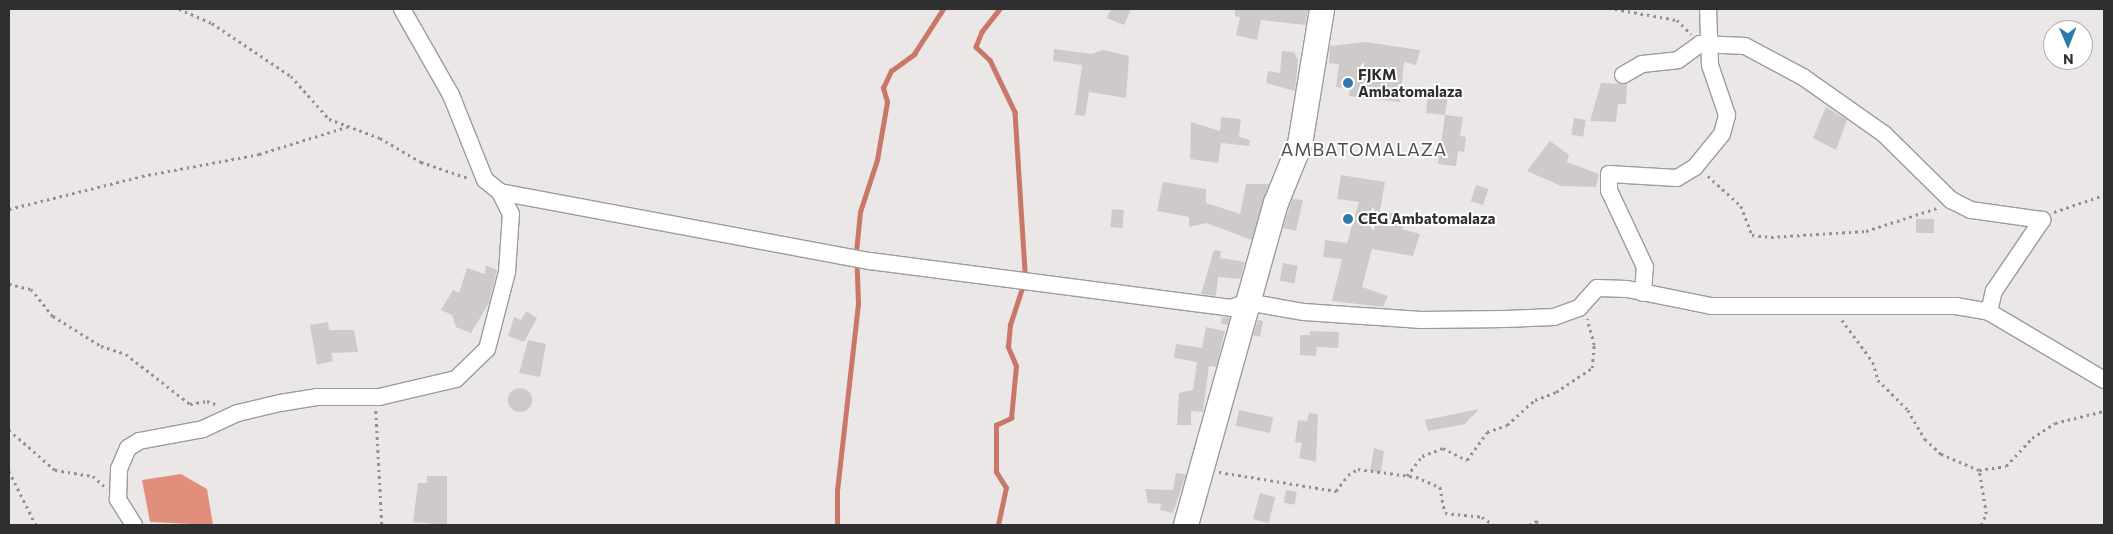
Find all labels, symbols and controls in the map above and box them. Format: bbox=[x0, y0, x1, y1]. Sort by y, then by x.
north arrow bbox=[2043, 20, 2093, 70]
text: N bbox=[2063, 51, 2074, 68]
place label: FJKM Ambatomalaza bbox=[1358, 65, 1463, 100]
marker: FJKM Ambatomalaza bbox=[1342, 77, 1354, 89]
district label: AMBATOMALAZA bbox=[1279, 138, 1449, 160]
place label: CEG Ambatomalaza bbox=[1358, 210, 1496, 228]
marker: CEG Ambatomalaza bbox=[1342, 213, 1354, 225]

